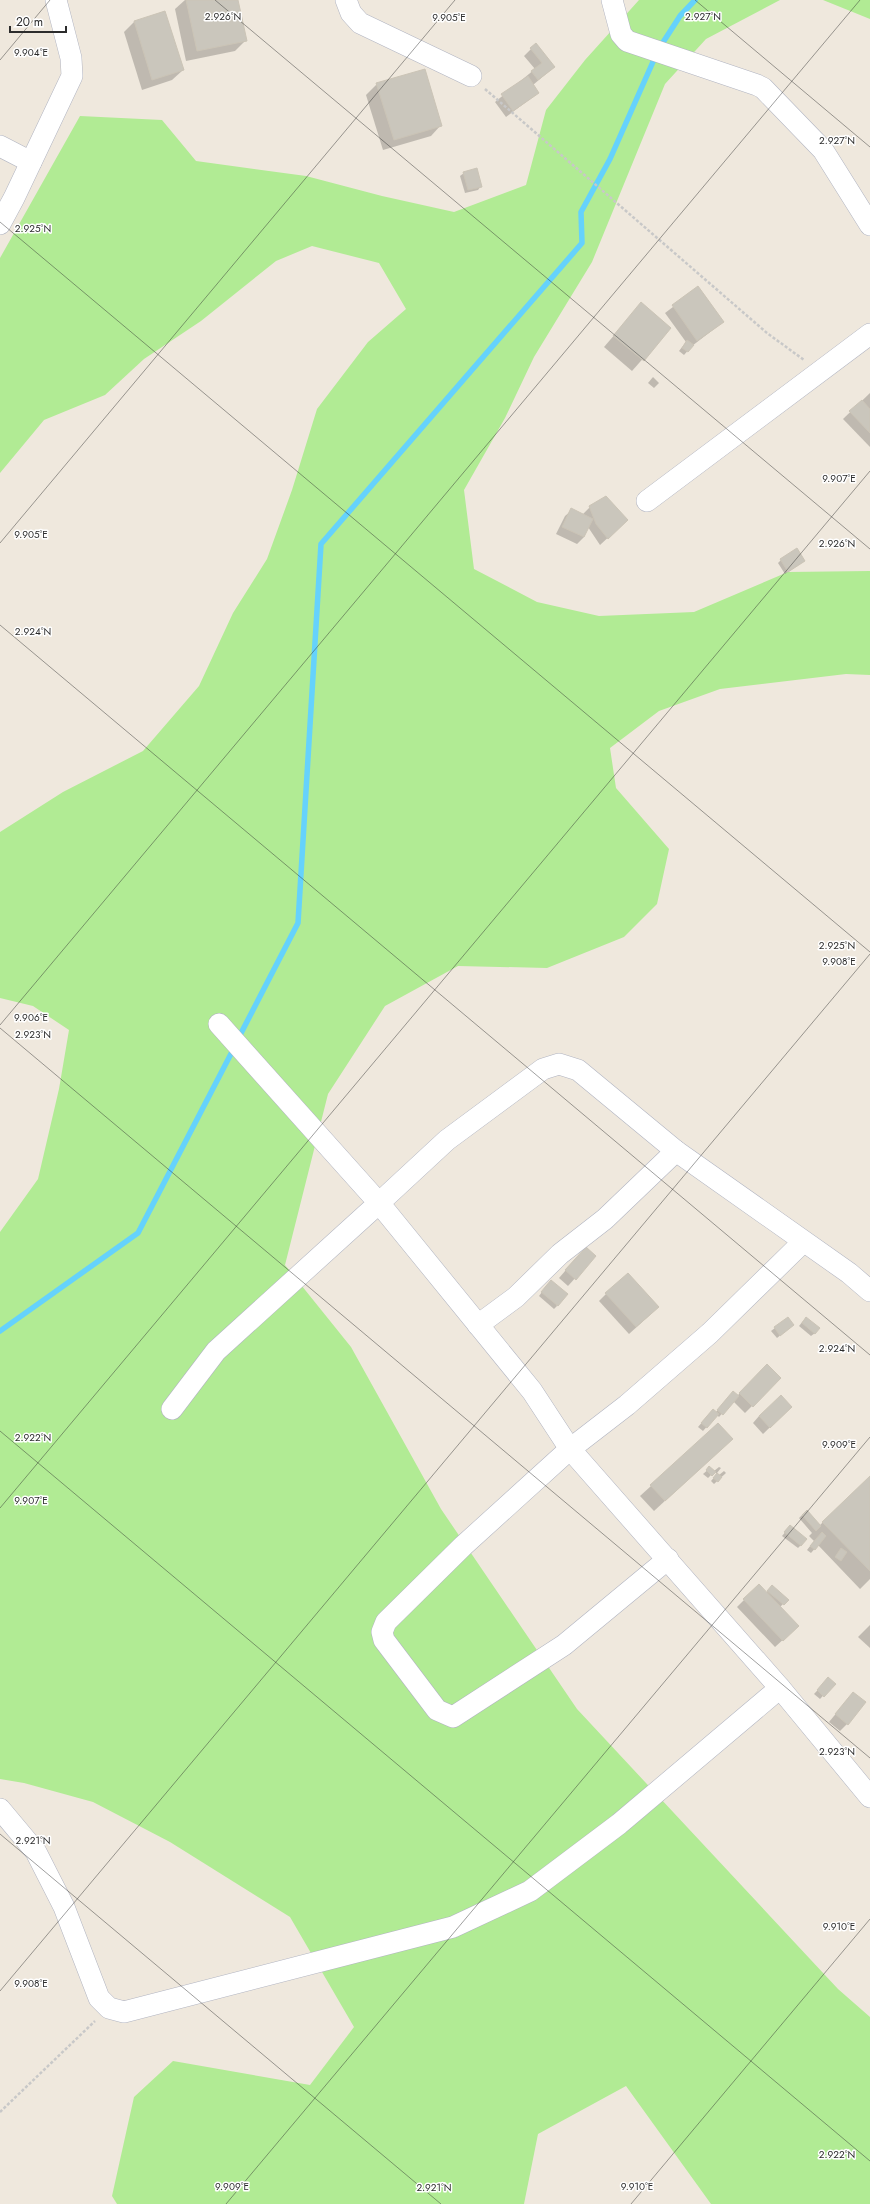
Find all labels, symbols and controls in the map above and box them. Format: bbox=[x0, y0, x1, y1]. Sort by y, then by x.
scale bar bbox=[10, 8, 66, 34]
text: 2.926°N bbox=[205, 9, 241, 24]
text: 2.927°N bbox=[685, 9, 721, 24]
text: 9.905°E bbox=[432, 10, 466, 25]
text: 20 m bbox=[16, 13, 43, 31]
text: 9.904°E bbox=[14, 45, 48, 60]
text: 2.927°N bbox=[819, 133, 855, 148]
text: 2.925°N bbox=[15, 221, 51, 236]
text: 9.907°E bbox=[822, 471, 856, 486]
text: 9.905°E bbox=[14, 527, 48, 542]
text: 2.926°N bbox=[819, 536, 855, 551]
text: 2.924°N bbox=[15, 624, 51, 639]
text: 2.925°N bbox=[819, 938, 855, 953]
text: 9.908°E bbox=[822, 954, 856, 969]
text: 9.906°E bbox=[14, 1010, 48, 1025]
text: 2.923°N bbox=[15, 1027, 51, 1042]
text: 2.924°N bbox=[819, 1341, 855, 1356]
text: 2.922°N bbox=[15, 1430, 51, 1445]
text: 9.909°E bbox=[822, 1437, 856, 1452]
text: 9.907°E bbox=[14, 1493, 48, 1508]
text: 2.923°N bbox=[819, 1744, 855, 1759]
text: 2.921°N bbox=[15, 1833, 51, 1848]
text: 9.910°E bbox=[823, 1919, 855, 1934]
text: 9.908°E bbox=[14, 1976, 48, 1991]
text: 2.922°N bbox=[819, 2147, 855, 2162]
text: 9.909°E bbox=[215, 2179, 249, 2194]
text: 9.910°E bbox=[621, 2179, 653, 2194]
text: 2.921°N bbox=[416, 2180, 452, 2195]

